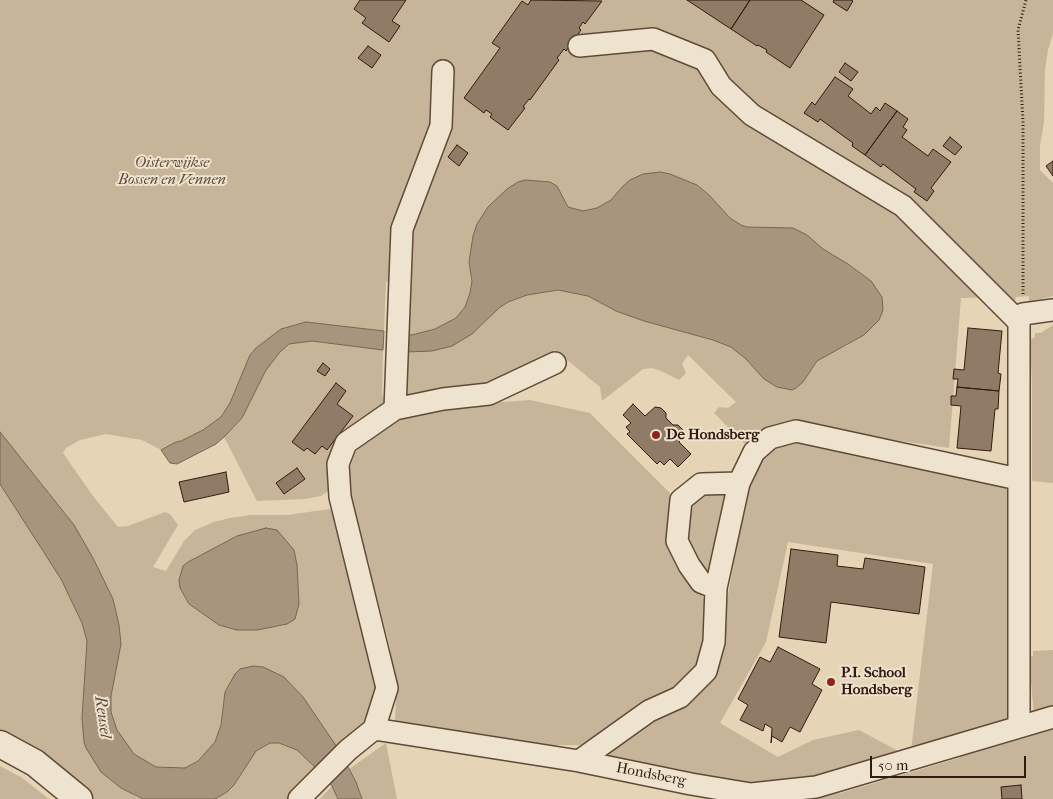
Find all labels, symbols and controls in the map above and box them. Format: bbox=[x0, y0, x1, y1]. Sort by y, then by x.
park label: Oisterwijkse Bossen en Vennen bbox=[118, 154, 226, 189]
place label: De Hondsberg bbox=[666, 426, 759, 444]
marker: De Hondsberg bbox=[650, 429, 662, 441]
place label: P.I. School Hondsberg bbox=[841, 664, 912, 699]
marker: P.I. School Hondsberg bbox=[825, 676, 837, 688]
water label: Reusel bbox=[90, 695, 114, 739]
scale bar bbox=[873, 746, 1029, 778]
text: 50 m bbox=[878, 756, 908, 774]
street label: Hondsberg bbox=[614, 759, 688, 791]

